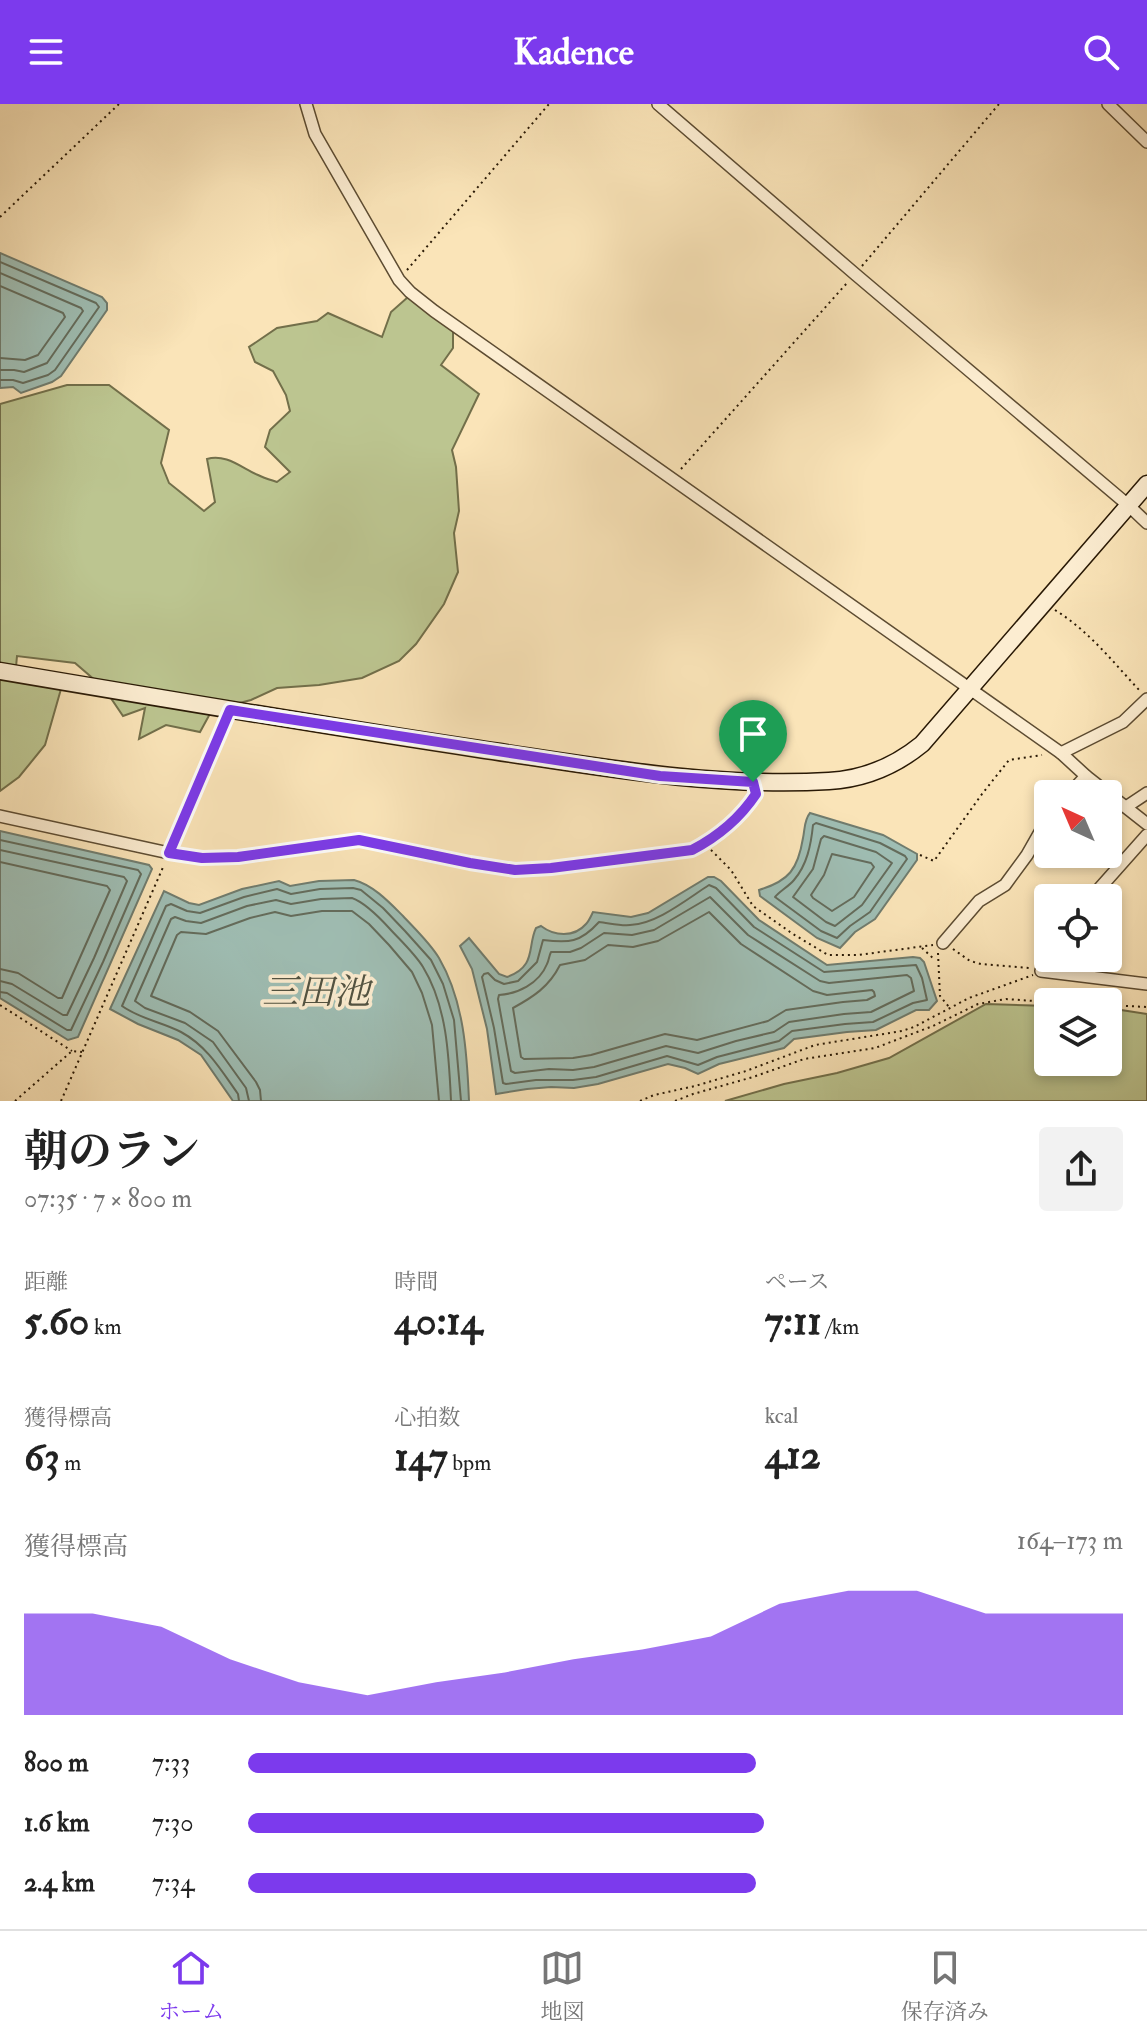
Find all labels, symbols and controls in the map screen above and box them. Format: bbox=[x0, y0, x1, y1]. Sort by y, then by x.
icon: menu bbox=[24, 30, 68, 74]
text: Kadence bbox=[513, 30, 634, 75]
icon: search bbox=[1079, 30, 1123, 74]
pin bbox=[719, 700, 787, 782]
icon: arrive bbox=[731, 712, 775, 756]
north arrow bbox=[1034, 780, 1122, 868]
map controls bbox=[1034, 780, 1122, 1076]
button: locate bbox=[1034, 884, 1122, 972]
water label: 三田池 bbox=[262, 970, 374, 1015]
button: layers bbox=[1034, 988, 1122, 1076]
text: 朝のラン bbox=[24, 1125, 200, 1180]
button: share bbox=[1039, 1127, 1123, 1211]
text: 07:35 · 7 × 800 m bbox=[24, 1183, 192, 1215]
text: 距離 bbox=[24, 1268, 68, 1296]
text: 時間 bbox=[394, 1268, 438, 1296]
text: ペース bbox=[765, 1268, 830, 1296]
text: 5.60 bbox=[24, 1296, 89, 1347]
text: 40:14 bbox=[394, 1296, 482, 1347]
text: 7:11 bbox=[765, 1296, 821, 1347]
text: km bbox=[89, 1313, 122, 1341]
text: /km bbox=[821, 1313, 859, 1341]
text: kcal bbox=[765, 1402, 798, 1430]
text: 獲得標高 bbox=[24, 1404, 112, 1432]
text: 心拍数 bbox=[394, 1404, 460, 1432]
text: 412 bbox=[765, 1430, 821, 1481]
text: 63 bbox=[24, 1432, 60, 1483]
text: 147 bbox=[394, 1432, 448, 1483]
text: m bbox=[60, 1449, 81, 1477]
text: bpm bbox=[448, 1449, 491, 1477]
text: 164–173 m bbox=[1017, 1525, 1123, 1557]
text: 獲得標高 bbox=[24, 1531, 128, 1563]
text: 800 m bbox=[24, 1747, 89, 1779]
text: 7:33 bbox=[152, 1747, 190, 1779]
text: 1.6 km bbox=[24, 1807, 89, 1839]
text: 7:30 bbox=[152, 1807, 194, 1839]
text: 2.4 km bbox=[24, 1867, 95, 1899]
text: 7:34 bbox=[152, 1867, 194, 1899]
tab: ホーム bbox=[158, 1946, 224, 2026]
tab: 地図 bbox=[540, 1946, 585, 2026]
tab: 保存済み bbox=[901, 1946, 989, 2026]

